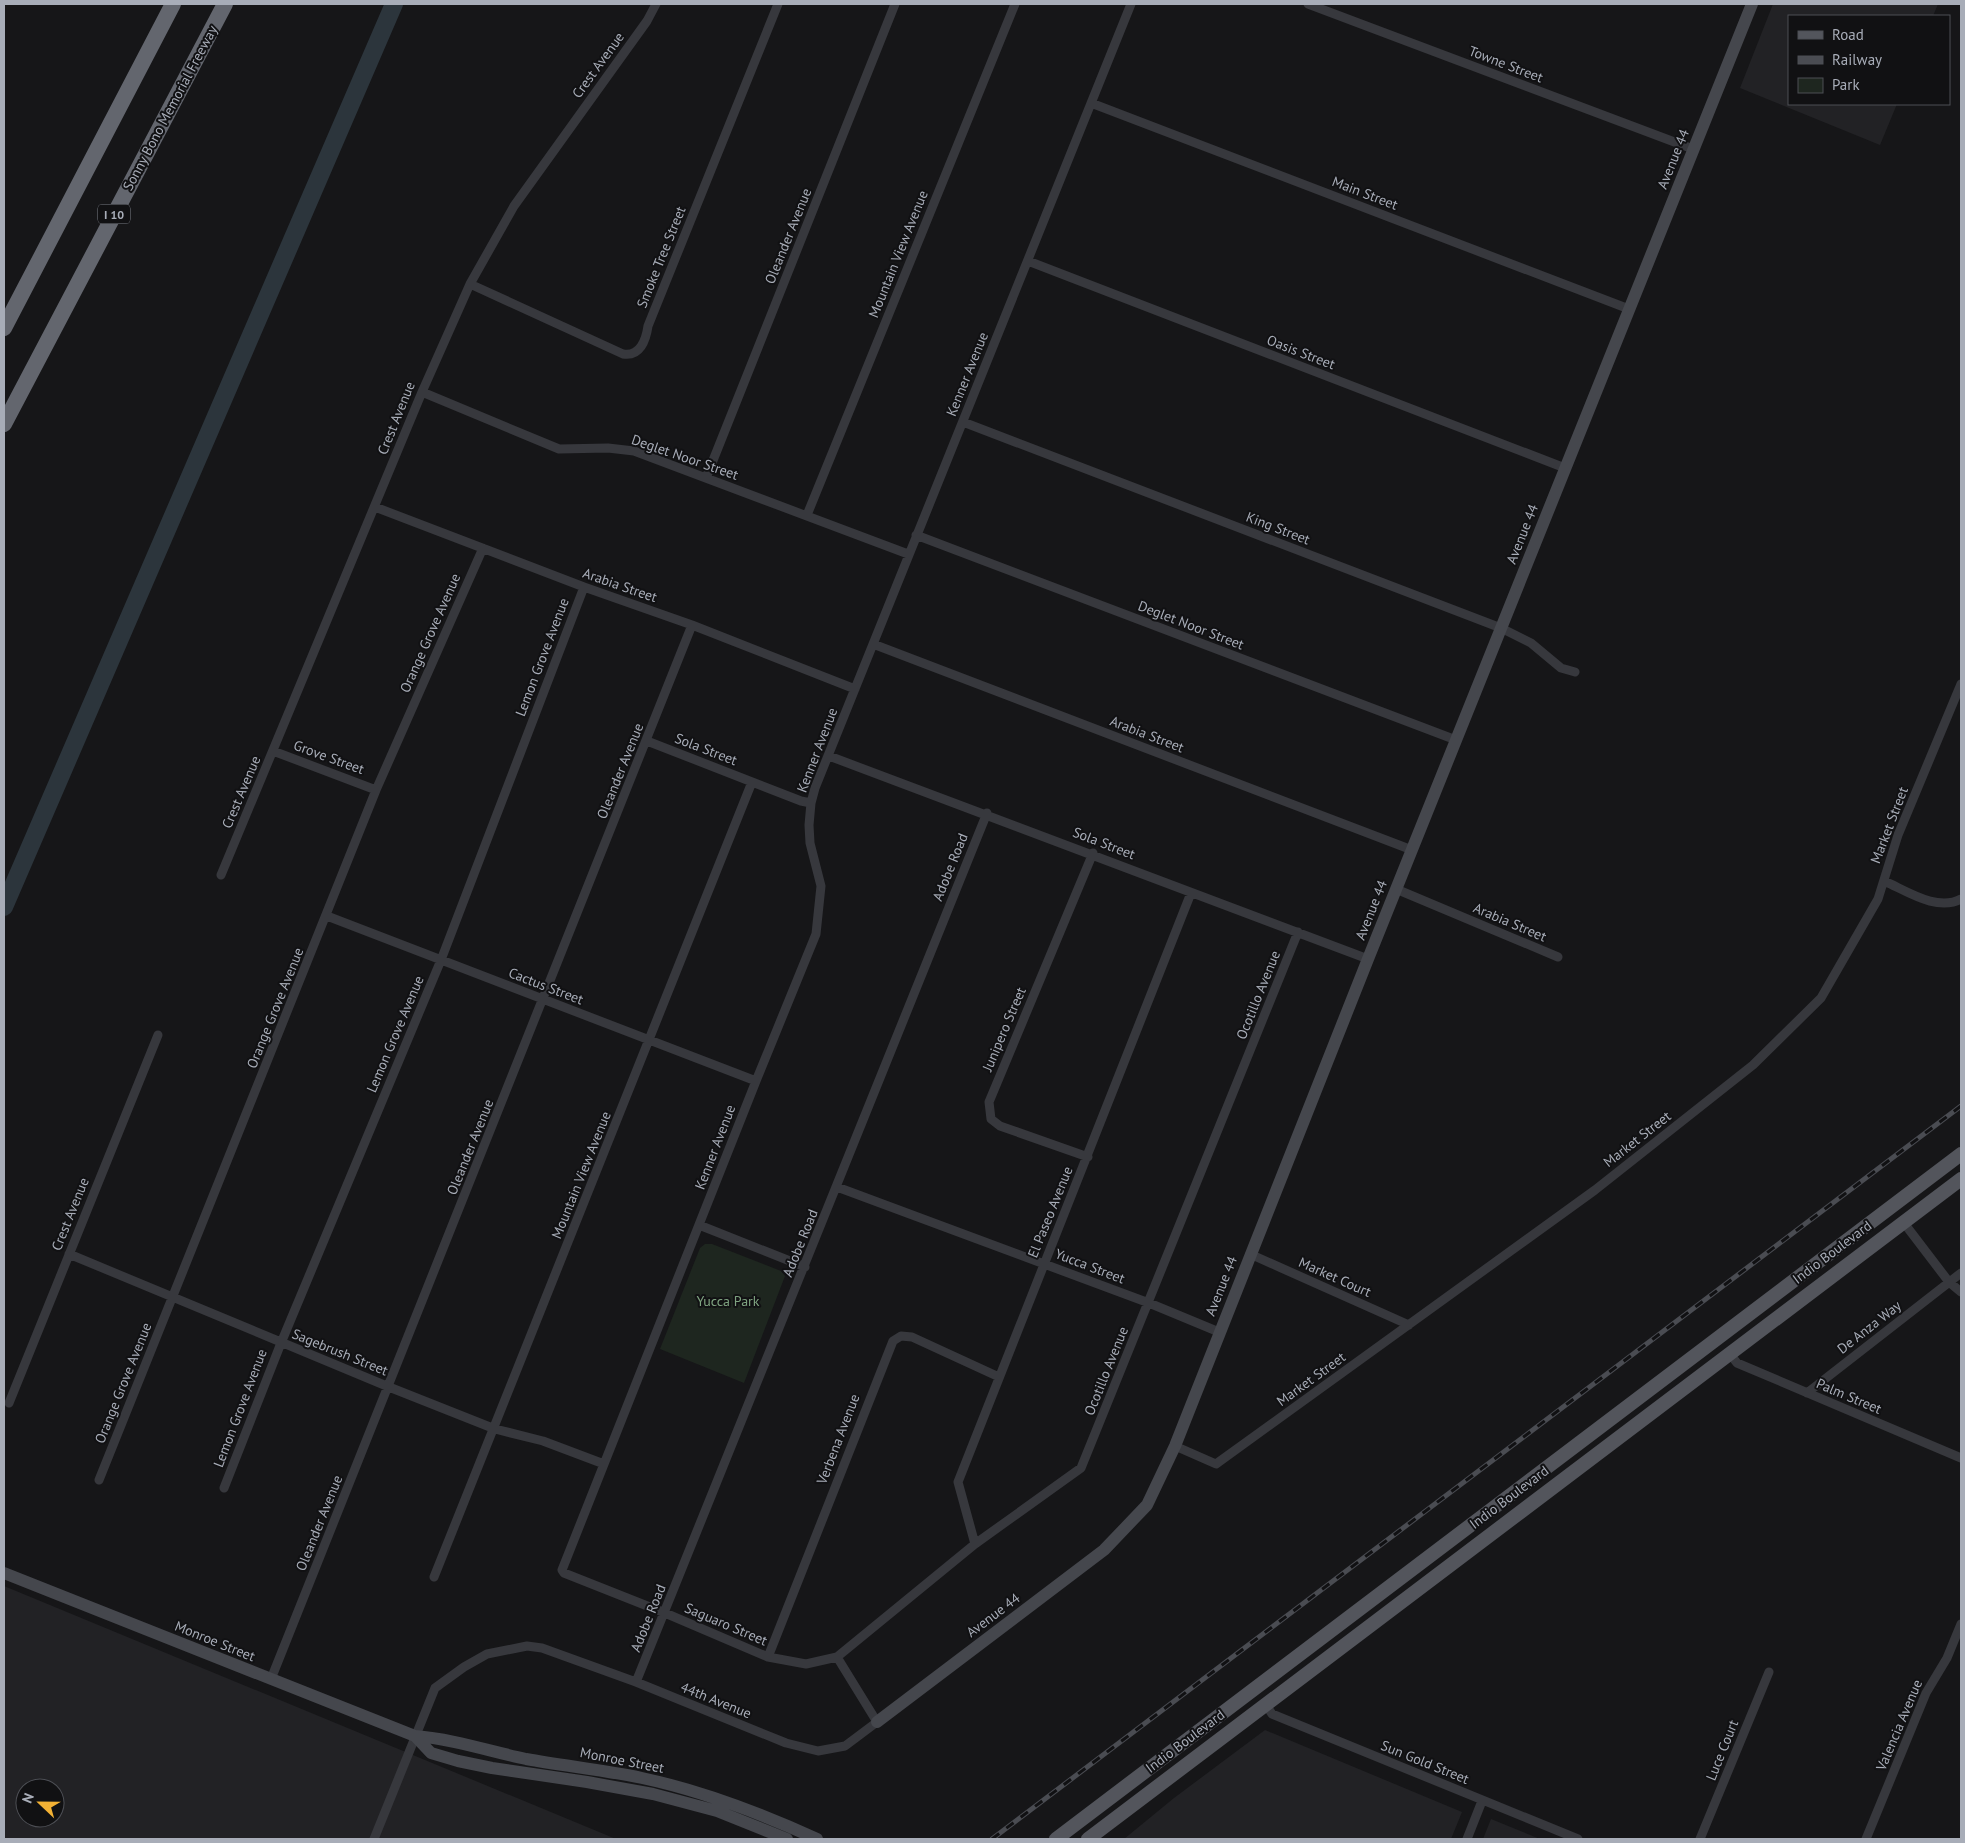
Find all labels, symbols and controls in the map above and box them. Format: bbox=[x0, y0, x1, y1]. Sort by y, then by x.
legend bbox=[1788, 15, 1950, 105]
street label: Sonny Bono Memorial Freeway bbox=[119, 22, 222, 194]
text: Road bbox=[1832, 25, 1864, 44]
street label: Crest Avenue bbox=[568, 28, 628, 102]
street label: Towne Street bbox=[1466, 42, 1546, 86]
text: Railway bbox=[1832, 50, 1882, 69]
text: Park bbox=[1832, 75, 1860, 94]
street label: Avenue 44 bbox=[1653, 126, 1693, 191]
street label: Main Street bbox=[1330, 172, 1401, 214]
street label: Oleander Avenue bbox=[761, 185, 815, 287]
street label: Mountain View Avenue bbox=[864, 188, 932, 320]
street label: Smoke Tree Street bbox=[632, 203, 690, 310]
road number: I 10 bbox=[98, 204, 130, 223]
street label: Kenner Avenue bbox=[942, 329, 992, 419]
street label: Oasis Street bbox=[1264, 331, 1338, 373]
street label: Crest Avenue bbox=[373, 379, 419, 457]
street label: Deglet Noor Street bbox=[629, 430, 741, 484]
street label: Avenue 44 bbox=[1502, 501, 1542, 566]
street label: King Street bbox=[1244, 508, 1313, 548]
street label: Arabia Street bbox=[580, 564, 660, 606]
street label: Orange Grove Avenue bbox=[396, 571, 464, 695]
street label: Lemon Grove Avenue bbox=[511, 595, 573, 719]
street label: Deglet Noor Street bbox=[1135, 597, 1247, 654]
street label: Kenner Avenue bbox=[793, 705, 841, 795]
street label: Arabia Street bbox=[1108, 712, 1187, 756]
street label: Oleander Avenue bbox=[593, 720, 647, 822]
street label: Sola Street bbox=[672, 729, 740, 769]
street label: Grove Street bbox=[291, 736, 367, 778]
street label: Crest Avenue bbox=[218, 753, 264, 831]
street label: Market Street bbox=[1866, 784, 1912, 866]
street label: Sola Street bbox=[1070, 823, 1138, 863]
street label: Adobe Road bbox=[928, 831, 972, 903]
street label: Avenue 44 bbox=[1351, 877, 1391, 942]
street label: Arabia Street bbox=[1471, 899, 1549, 946]
street label: Orange Grove Avenue bbox=[243, 945, 307, 1071]
street label: Ocotillo Avenue bbox=[1232, 948, 1284, 1042]
street label: Cactus Street bbox=[506, 963, 586, 1009]
street label: Lemon Grove Avenue bbox=[362, 973, 428, 1095]
street label: Junipero Street bbox=[978, 984, 1030, 1075]
street label: Oleander Avenue bbox=[443, 1096, 497, 1198]
street label: Kenner Avenue bbox=[691, 1102, 739, 1192]
street label: Market Street bbox=[1600, 1107, 1675, 1171]
street label: Mountain View Avenue bbox=[547, 1109, 615, 1241]
street label: El Paseo Avenue bbox=[1023, 1164, 1077, 1260]
street label: Crest Avenue bbox=[47, 1175, 93, 1253]
street label: Adobe Road bbox=[778, 1207, 822, 1279]
street label: Indio Boulevard bbox=[1789, 1216, 1875, 1288]
street label: Yucca Street bbox=[1053, 1245, 1128, 1288]
street label: Avenue 44 bbox=[1201, 1253, 1241, 1318]
street label: Market Court bbox=[1296, 1253, 1374, 1301]
park label: Yucca Park bbox=[696, 1292, 760, 1310]
street label: De Anza Way bbox=[1833, 1296, 1905, 1358]
street label: Orange Grove Avenue bbox=[91, 1320, 155, 1446]
street label: Ocotillo Avenue bbox=[1080, 1324, 1132, 1418]
street label: Sagebrush Street bbox=[289, 1325, 391, 1380]
street label: Lemon Grove Avenue bbox=[209, 1346, 271, 1470]
street label: Market Street bbox=[1273, 1348, 1349, 1410]
street label: Palm Street bbox=[1814, 1374, 1885, 1418]
street label: Verbena Avenue bbox=[812, 1391, 863, 1488]
street label: Indio Boulevard bbox=[1466, 1461, 1552, 1533]
street label: Oleander Avenue bbox=[292, 1472, 346, 1574]
street label: Adobe Road bbox=[626, 1582, 670, 1654]
street label: Avenue 44 bbox=[963, 1589, 1024, 1641]
street label: Saguaro Street bbox=[682, 1598, 770, 1650]
street label: Monroe Street bbox=[172, 1617, 258, 1665]
street label: Valencia Avenue bbox=[1871, 1677, 1926, 1774]
street label: 44th Avenue bbox=[678, 1678, 754, 1722]
street label: Indio Boulevard bbox=[1142, 1705, 1228, 1777]
street label: Luce Court bbox=[1702, 1717, 1742, 1783]
street label: Sun Gold Street bbox=[1378, 1736, 1472, 1788]
street label: Monroe Street bbox=[579, 1743, 666, 1777]
north arrow bbox=[15, 1778, 65, 1828]
text: N bbox=[18, 1790, 38, 1806]

